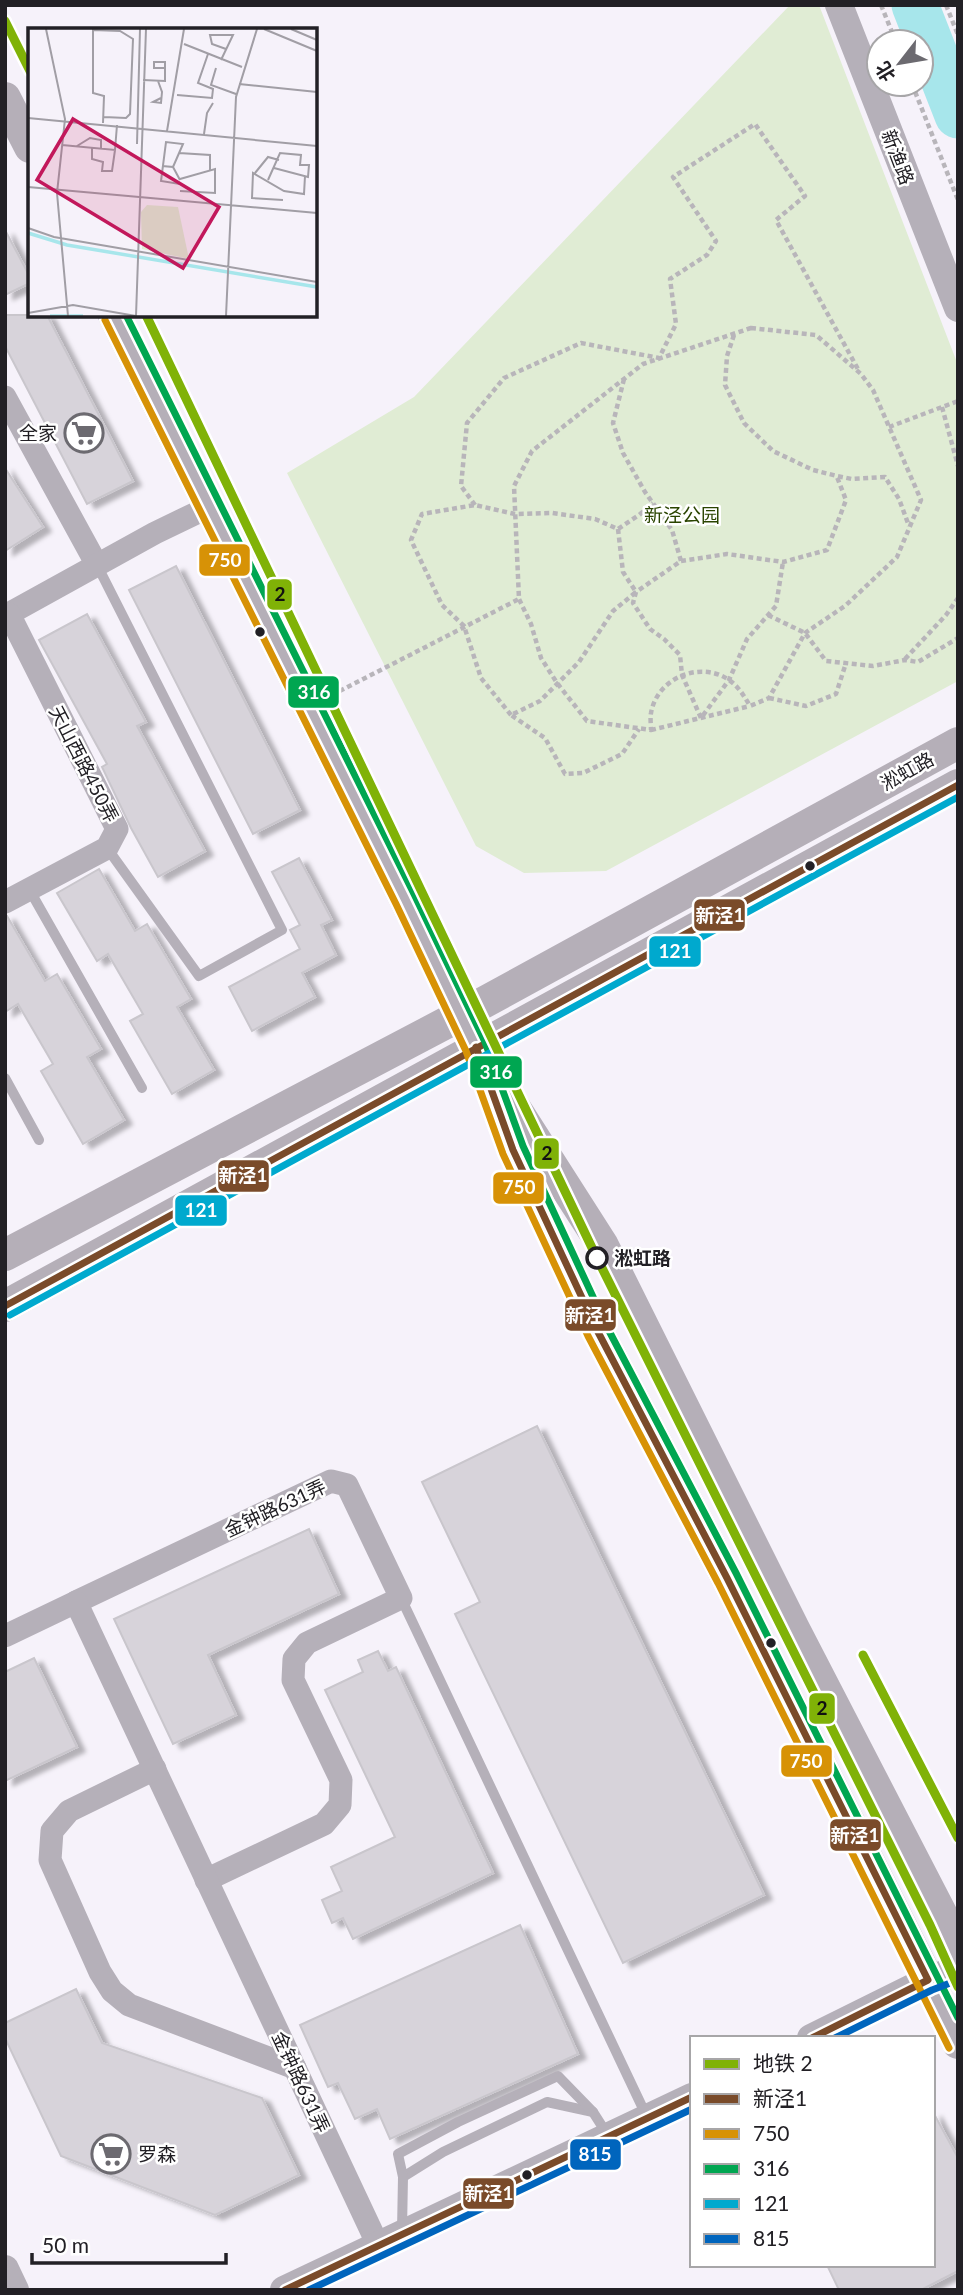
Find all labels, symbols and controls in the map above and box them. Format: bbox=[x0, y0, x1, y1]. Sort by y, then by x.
inset map bbox=[28, 28, 317, 317]
north arrow bbox=[865, 28, 935, 98]
text: 北 bbox=[870, 58, 900, 86]
street label: 新渔路 bbox=[878, 126, 919, 188]
supermarket icon: 全家 bbox=[63, 412, 105, 454]
place label: 全家 bbox=[19, 421, 57, 444]
park label: 新泾公园 bbox=[644, 503, 720, 526]
line badge: 750 bbox=[198, 543, 251, 577]
text: 750 bbox=[208, 548, 242, 571]
line badge: 2 bbox=[266, 578, 293, 611]
text: 2 bbox=[274, 582, 286, 605]
unlabelled marker bbox=[253, 625, 267, 639]
line badge: 316 bbox=[287, 675, 340, 709]
text: 316 bbox=[297, 680, 331, 703]
street label: 天山西路450弄 bbox=[45, 701, 124, 826]
street label: 淞虹路 bbox=[876, 747, 937, 794]
unlabelled marker bbox=[803, 859, 817, 873]
line badge: 新泾1 bbox=[693, 898, 746, 932]
text: 新泾1 bbox=[695, 903, 745, 926]
line badge: 121 bbox=[648, 935, 702, 968]
text: 121 bbox=[658, 939, 692, 962]
line badge: 316 bbox=[469, 1055, 523, 1089]
text: 316 bbox=[479, 1060, 513, 1083]
line badge: 2 bbox=[533, 1137, 560, 1170]
text: 2 bbox=[541, 1141, 553, 1164]
line badge: 新泾1 bbox=[217, 1159, 270, 1193]
text: 新泾1 bbox=[218, 1163, 268, 1186]
line badge: 750 bbox=[492, 1171, 545, 1205]
text: 750 bbox=[502, 1175, 536, 1198]
line badge: 121 bbox=[174, 1194, 228, 1227]
text: 121 bbox=[184, 1198, 218, 1221]
place label: 淞虹路 bbox=[614, 1246, 671, 1269]
marker: 淞虹路 bbox=[586, 1247, 608, 1269]
line badge: 新泾1 bbox=[564, 1298, 617, 1332]
text: 新泾1 bbox=[565, 1303, 615, 1326]
street label: 金钟路631弄 bbox=[221, 1474, 329, 1541]
unlabelled marker bbox=[764, 1636, 778, 1650]
line badge: 2 bbox=[808, 1692, 836, 1725]
text: 2 bbox=[816, 1696, 828, 1719]
line badge: 750 bbox=[780, 1744, 833, 1778]
text: 750 bbox=[789, 1749, 823, 1772]
line badge: 新泾1 bbox=[829, 1818, 882, 1852]
text: 新泾1 bbox=[830, 1823, 880, 1846]
street label: 金钟路631弄 bbox=[268, 2028, 335, 2136]
legend bbox=[690, 2036, 935, 2267]
text: 地铁 2 bbox=[753, 2050, 813, 2075]
text: 新泾1 bbox=[753, 2085, 807, 2110]
text: 750 bbox=[753, 2120, 790, 2145]
supermarket icon: 罗森 bbox=[90, 2133, 132, 2175]
line badge: 815 bbox=[569, 2138, 622, 2171]
place label: 罗森 bbox=[138, 2142, 176, 2165]
text: 815 bbox=[578, 2142, 612, 2165]
text: 316 bbox=[753, 2155, 790, 2180]
unlabelled marker bbox=[520, 2168, 534, 2182]
line badge: 新泾1 bbox=[462, 2177, 515, 2210]
text: 新泾1 bbox=[464, 2181, 514, 2204]
text: 121 bbox=[753, 2190, 790, 2215]
scale bar bbox=[32, 2222, 226, 2266]
text: 815 bbox=[753, 2225, 790, 2250]
text: 50 m bbox=[42, 2232, 89, 2257]

